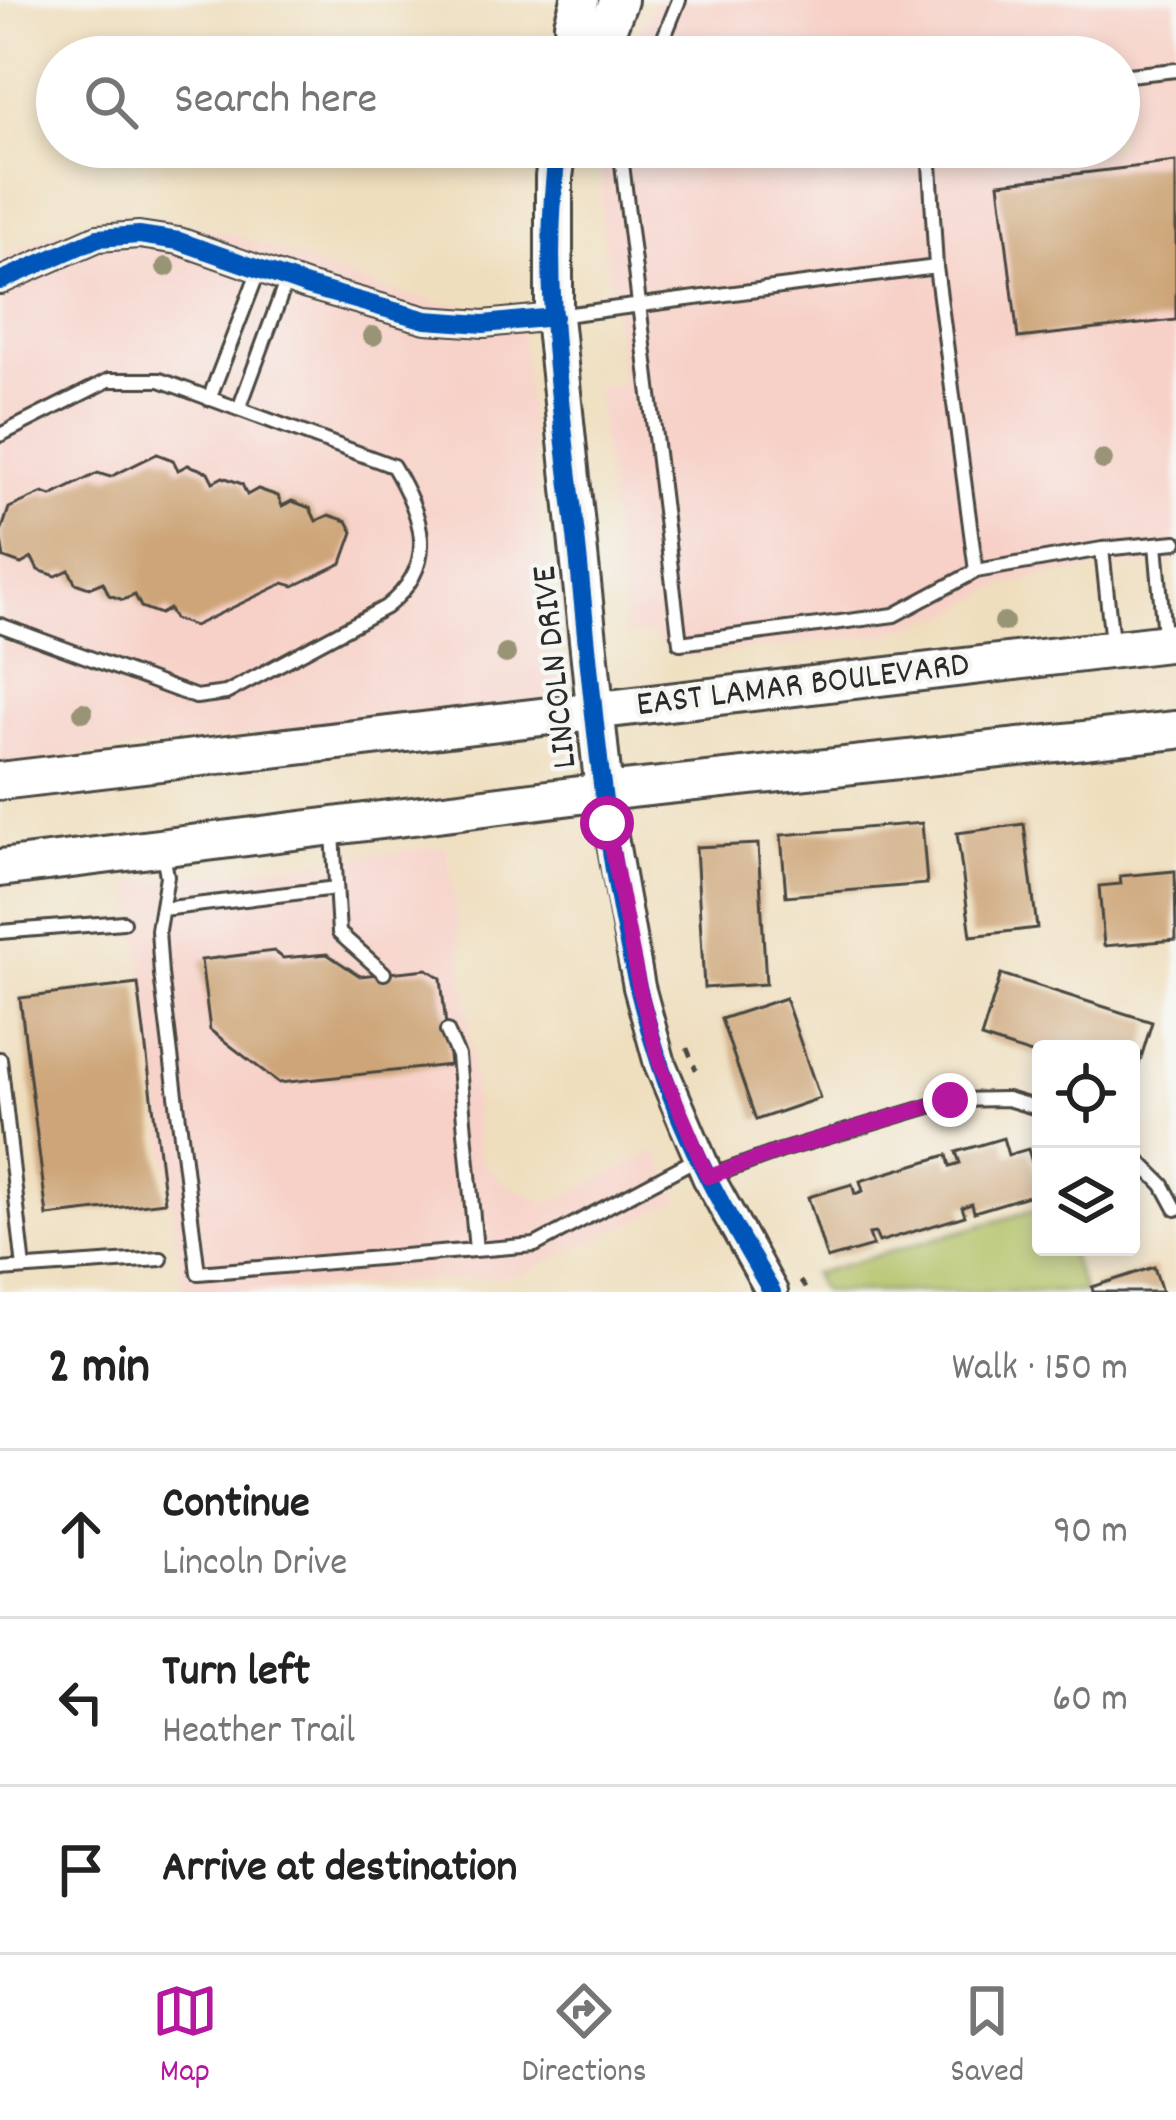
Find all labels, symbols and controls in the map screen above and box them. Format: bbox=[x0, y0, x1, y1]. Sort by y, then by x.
search box bbox=[36, 36, 1140, 168]
icon: search bbox=[78, 69, 144, 135]
text: Search here bbox=[174, 70, 377, 134]
street label: LINCOLN DRIVE bbox=[520, 563, 594, 771]
street label: EAST LAMAR BOULEVARD bbox=[634, 641, 972, 733]
route start bbox=[580, 796, 634, 850]
map controls bbox=[1032, 1040, 1140, 1256]
button: locate bbox=[1032, 1040, 1140, 1148]
route end bbox=[923, 1073, 977, 1127]
button: layers bbox=[1032, 1148, 1140, 1256]
text: 2 min bbox=[48, 1334, 150, 1406]
text: Walk · 150 m bbox=[952, 1343, 1128, 1398]
text: Continue bbox=[162, 1474, 310, 1538]
icon: ahead bbox=[48, 1501, 114, 1567]
text: 90 m bbox=[1053, 1506, 1128, 1561]
text: Lincoln Drive bbox=[162, 1538, 348, 1593]
text: Turn left bbox=[162, 1642, 310, 1706]
icon: left bbox=[48, 1669, 114, 1735]
text: 60 m bbox=[1052, 1674, 1128, 1729]
text: Heather Trail bbox=[162, 1706, 355, 1761]
icon: arrive bbox=[48, 1837, 114, 1903]
text: Arrive at destination bbox=[162, 1838, 517, 1902]
tab: Map bbox=[152, 1978, 218, 2097]
tab: Directions bbox=[522, 1978, 647, 2097]
tab: Saved bbox=[950, 1978, 1024, 2097]

